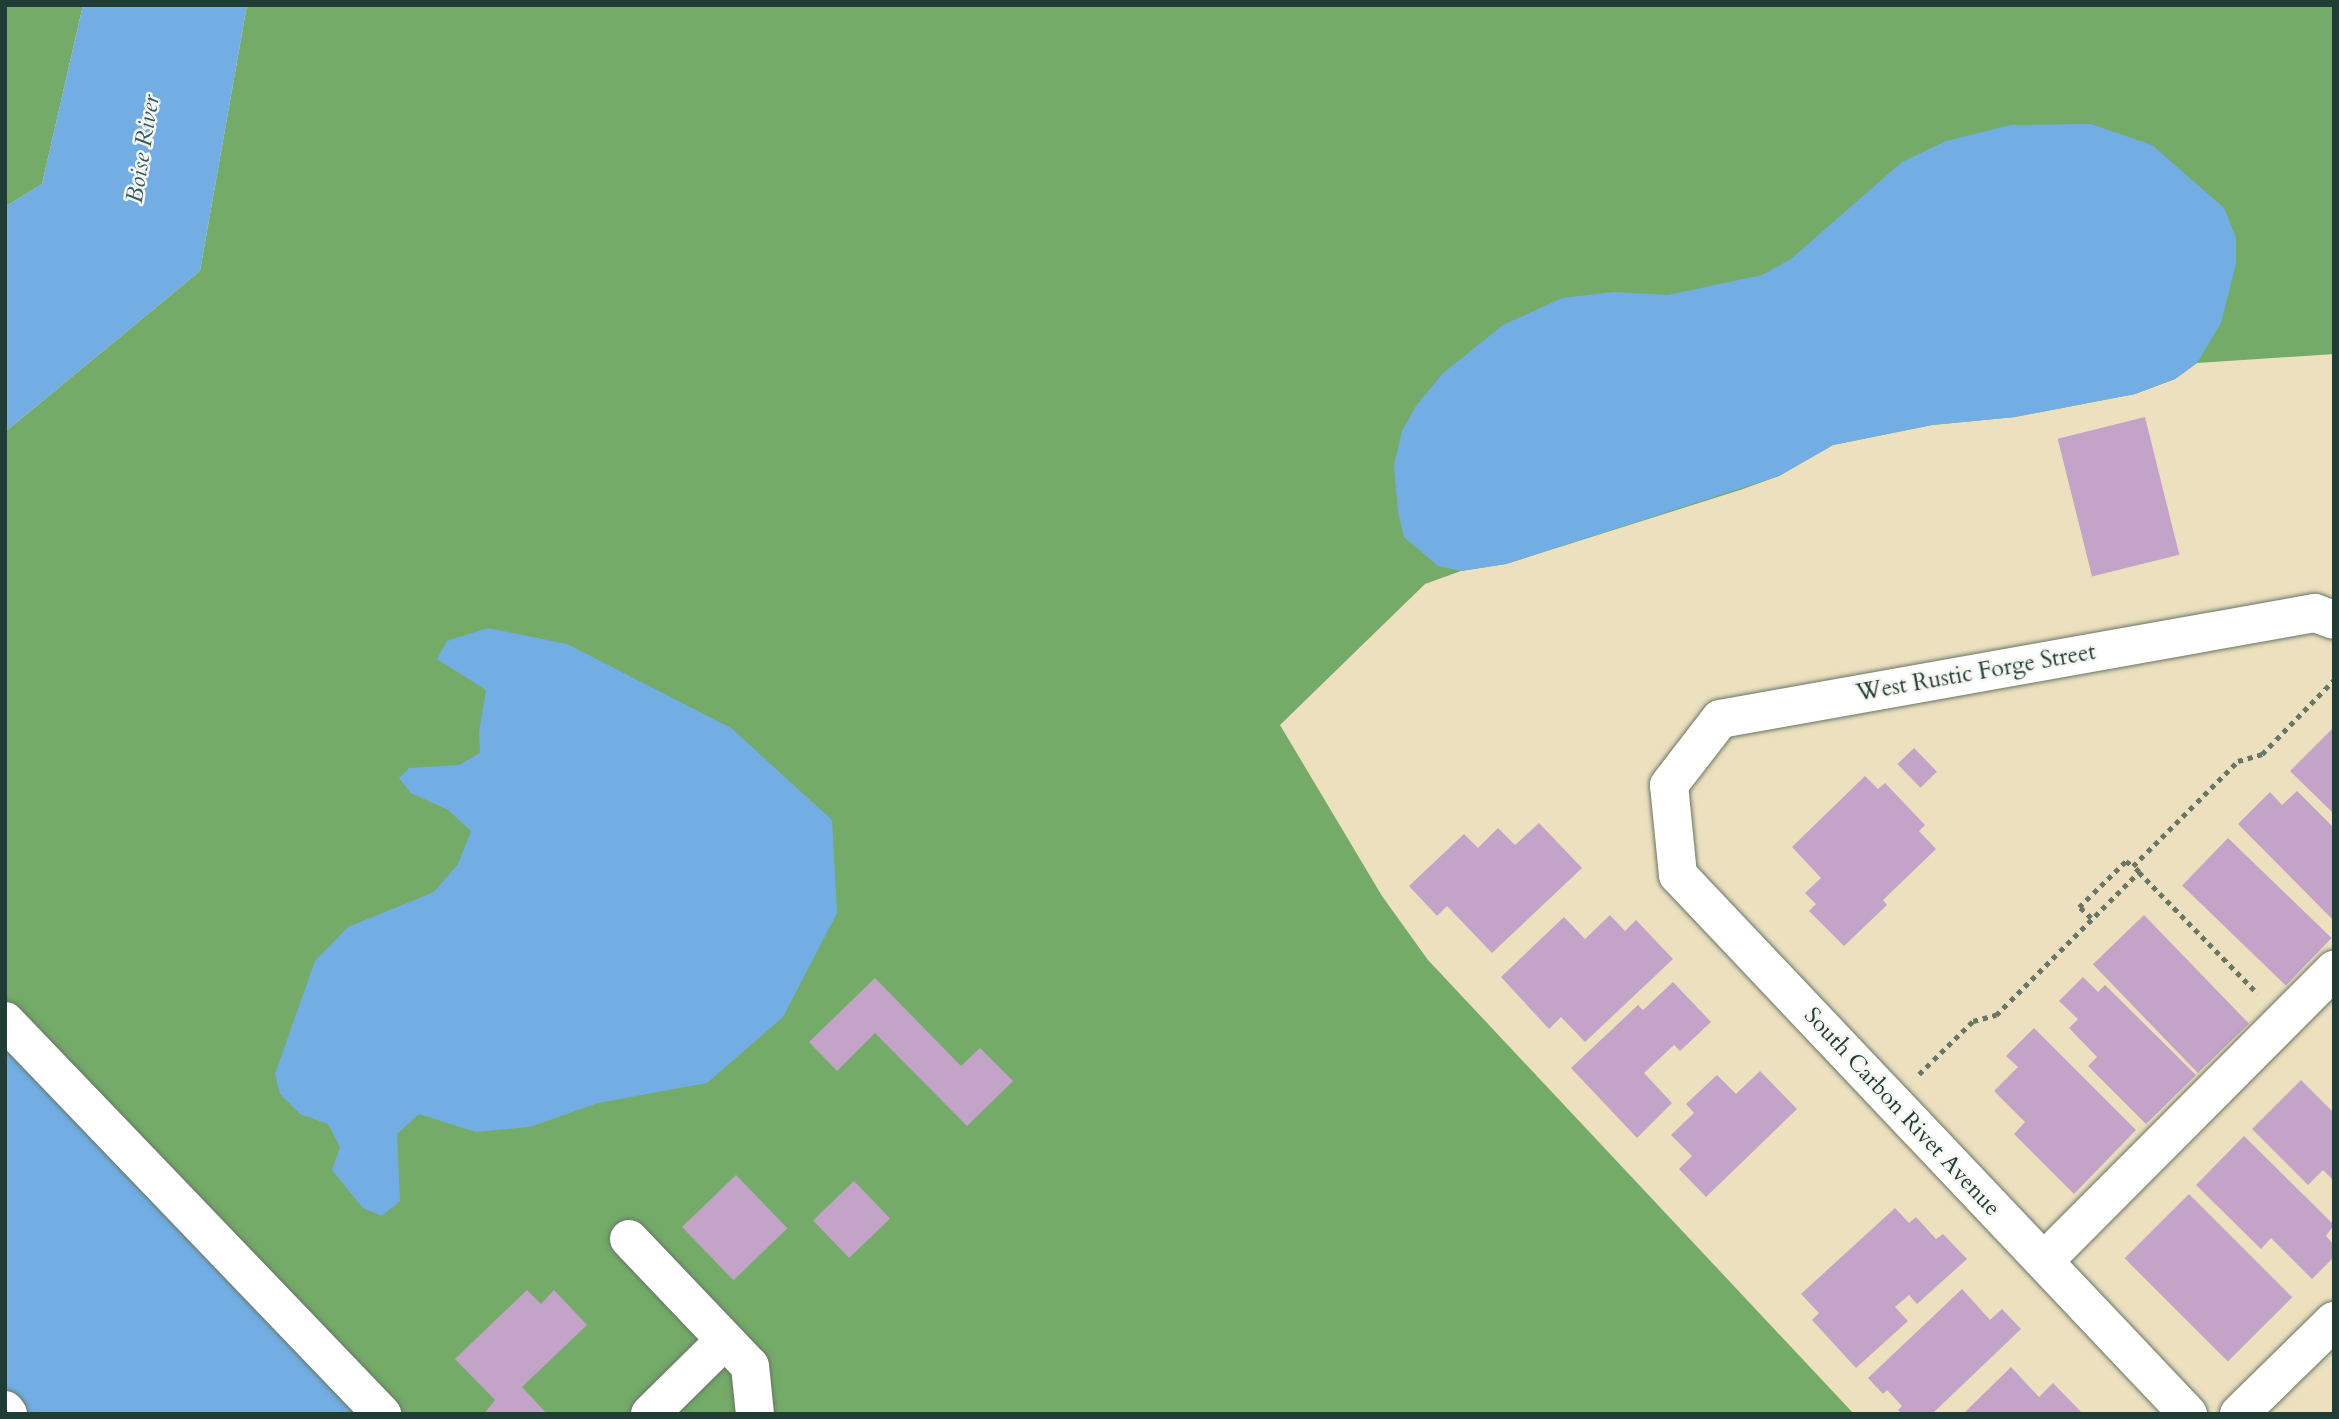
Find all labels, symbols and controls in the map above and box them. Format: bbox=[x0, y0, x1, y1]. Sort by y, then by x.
water label: Boise River bbox=[120, 93, 166, 205]
street label: West Rustic Forge Street bbox=[1854, 638, 2098, 708]
street label: South Carbon Rivet Avenue bbox=[1798, 1002, 2006, 1222]

